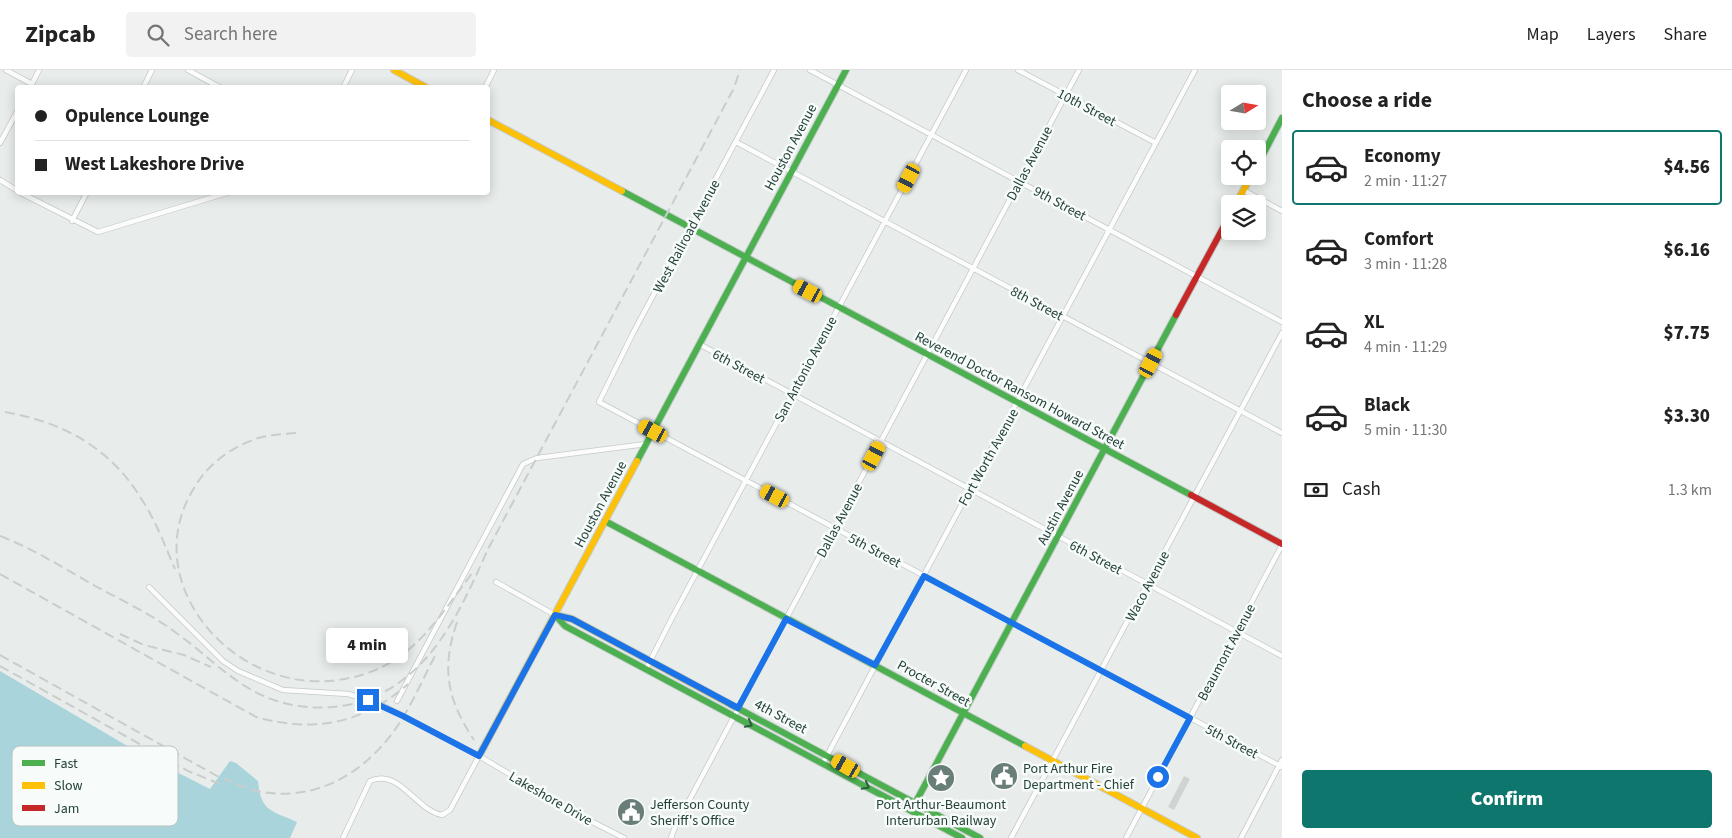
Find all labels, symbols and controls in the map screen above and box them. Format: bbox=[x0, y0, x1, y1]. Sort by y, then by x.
search box bbox=[126, 12, 476, 57]
text: Zipcab bbox=[25, 17, 96, 52]
icon: search bbox=[144, 21, 172, 49]
text: Search here bbox=[184, 21, 277, 48]
text: Map bbox=[1527, 22, 1559, 47]
text: Layers bbox=[1587, 22, 1636, 47]
text: Share bbox=[1664, 22, 1707, 47]
street label: 10th Street bbox=[1054, 84, 1120, 132]
text: Choose a ride bbox=[1302, 84, 1432, 116]
north arrow bbox=[1221, 85, 1266, 130]
map controls bbox=[1221, 85, 1266, 240]
street label: Houston Avenue bbox=[760, 100, 822, 194]
text: Opulence Lounge bbox=[65, 103, 209, 130]
street label: Dallas Avenue bbox=[1002, 123, 1058, 204]
button: locate bbox=[1221, 140, 1266, 185]
text: Economy bbox=[1364, 143, 1441, 170]
icon: car bbox=[1304, 145, 1349, 190]
text: West Lakeshore Drive bbox=[65, 151, 244, 178]
text: $4.56 bbox=[1664, 154, 1710, 181]
car bbox=[895, 161, 922, 195]
text: 2 min · 11:27 bbox=[1364, 170, 1447, 192]
street label: West Railroad Avenue bbox=[648, 176, 725, 297]
street label: 9th Street bbox=[1030, 182, 1090, 226]
button: layers bbox=[1221, 195, 1266, 240]
text: Comfort bbox=[1364, 226, 1434, 253]
icon: car bbox=[1304, 228, 1349, 273]
text: $6.16 bbox=[1664, 237, 1710, 264]
text: 3 min · 11:28 bbox=[1364, 253, 1447, 275]
car bbox=[791, 277, 824, 305]
street label: 8th Street bbox=[1007, 282, 1067, 326]
text: XL bbox=[1364, 309, 1385, 336]
icon: car bbox=[1304, 311, 1349, 356]
street label: San Antonio Avenue bbox=[770, 313, 842, 426]
text: $7.75 bbox=[1664, 320, 1710, 347]
street label: Reverend Doctor Ransom Howard Street bbox=[911, 327, 1128, 455]
text: 4 min · 11:29 bbox=[1364, 336, 1447, 358]
street label: 6th Street bbox=[709, 345, 769, 389]
car bbox=[1137, 346, 1164, 380]
text: Black bbox=[1364, 392, 1410, 419]
icon: car bbox=[1304, 394, 1349, 439]
text: $3.30 bbox=[1664, 403, 1710, 430]
street label: Fort Worth Avenue bbox=[954, 405, 1024, 510]
car bbox=[636, 417, 669, 445]
text: 5 min · 11:30 bbox=[1364, 419, 1447, 441]
car bbox=[860, 439, 887, 473]
street label: Houston Avenue bbox=[570, 457, 632, 551]
street label: Austin Avenue bbox=[1033, 466, 1089, 549]
icon: cash bbox=[1302, 476, 1330, 504]
text: Cash bbox=[1342, 476, 1381, 503]
text: 1.3 km bbox=[1668, 479, 1712, 501]
street label: Dallas Avenue bbox=[812, 480, 868, 561]
car bbox=[758, 482, 791, 510]
street label: 5th Street bbox=[845, 529, 905, 573]
street label: 6th Street bbox=[1066, 536, 1126, 580]
street label: Waco Avenue bbox=[1121, 548, 1175, 625]
street label: Beaumont Avenue bbox=[1193, 600, 1261, 704]
callout: 4 min bbox=[327, 628, 409, 662]
text: 4 min bbox=[347, 634, 387, 656]
street label: Procter Street bbox=[893, 656, 974, 712]
route end bbox=[357, 689, 379, 711]
street label: 4th Street bbox=[751, 695, 811, 739]
one-way arrow bbox=[744, 718, 753, 728]
street label: 5th Street bbox=[1202, 720, 1262, 764]
legend bbox=[12, 746, 178, 826]
car bbox=[829, 752, 862, 780]
text: Fast bbox=[54, 754, 78, 774]
place label: Port Arthur Fire Department - Chief bbox=[1023, 759, 1135, 795]
public building icon: Port Arthur Fire Department - Chief bbox=[989, 761, 1019, 791]
place icon: Port Arthur-Beaumont Interurban Railway bbox=[926, 763, 956, 793]
route start bbox=[1147, 766, 1169, 788]
street label: Lakeshore Drive bbox=[505, 767, 596, 831]
button: Confirm bbox=[1302, 770, 1712, 828]
text: Slow bbox=[54, 776, 83, 796]
one-way arrow bbox=[860, 780, 869, 790]
place label: Jefferson County Sheriff's Office bbox=[650, 795, 750, 831]
place label: Port Arthur-Beaumont Interurban Railway bbox=[876, 795, 1006, 831]
public building icon: Jefferson County Sheriff's Office bbox=[616, 797, 646, 827]
text: Jam bbox=[54, 799, 79, 819]

